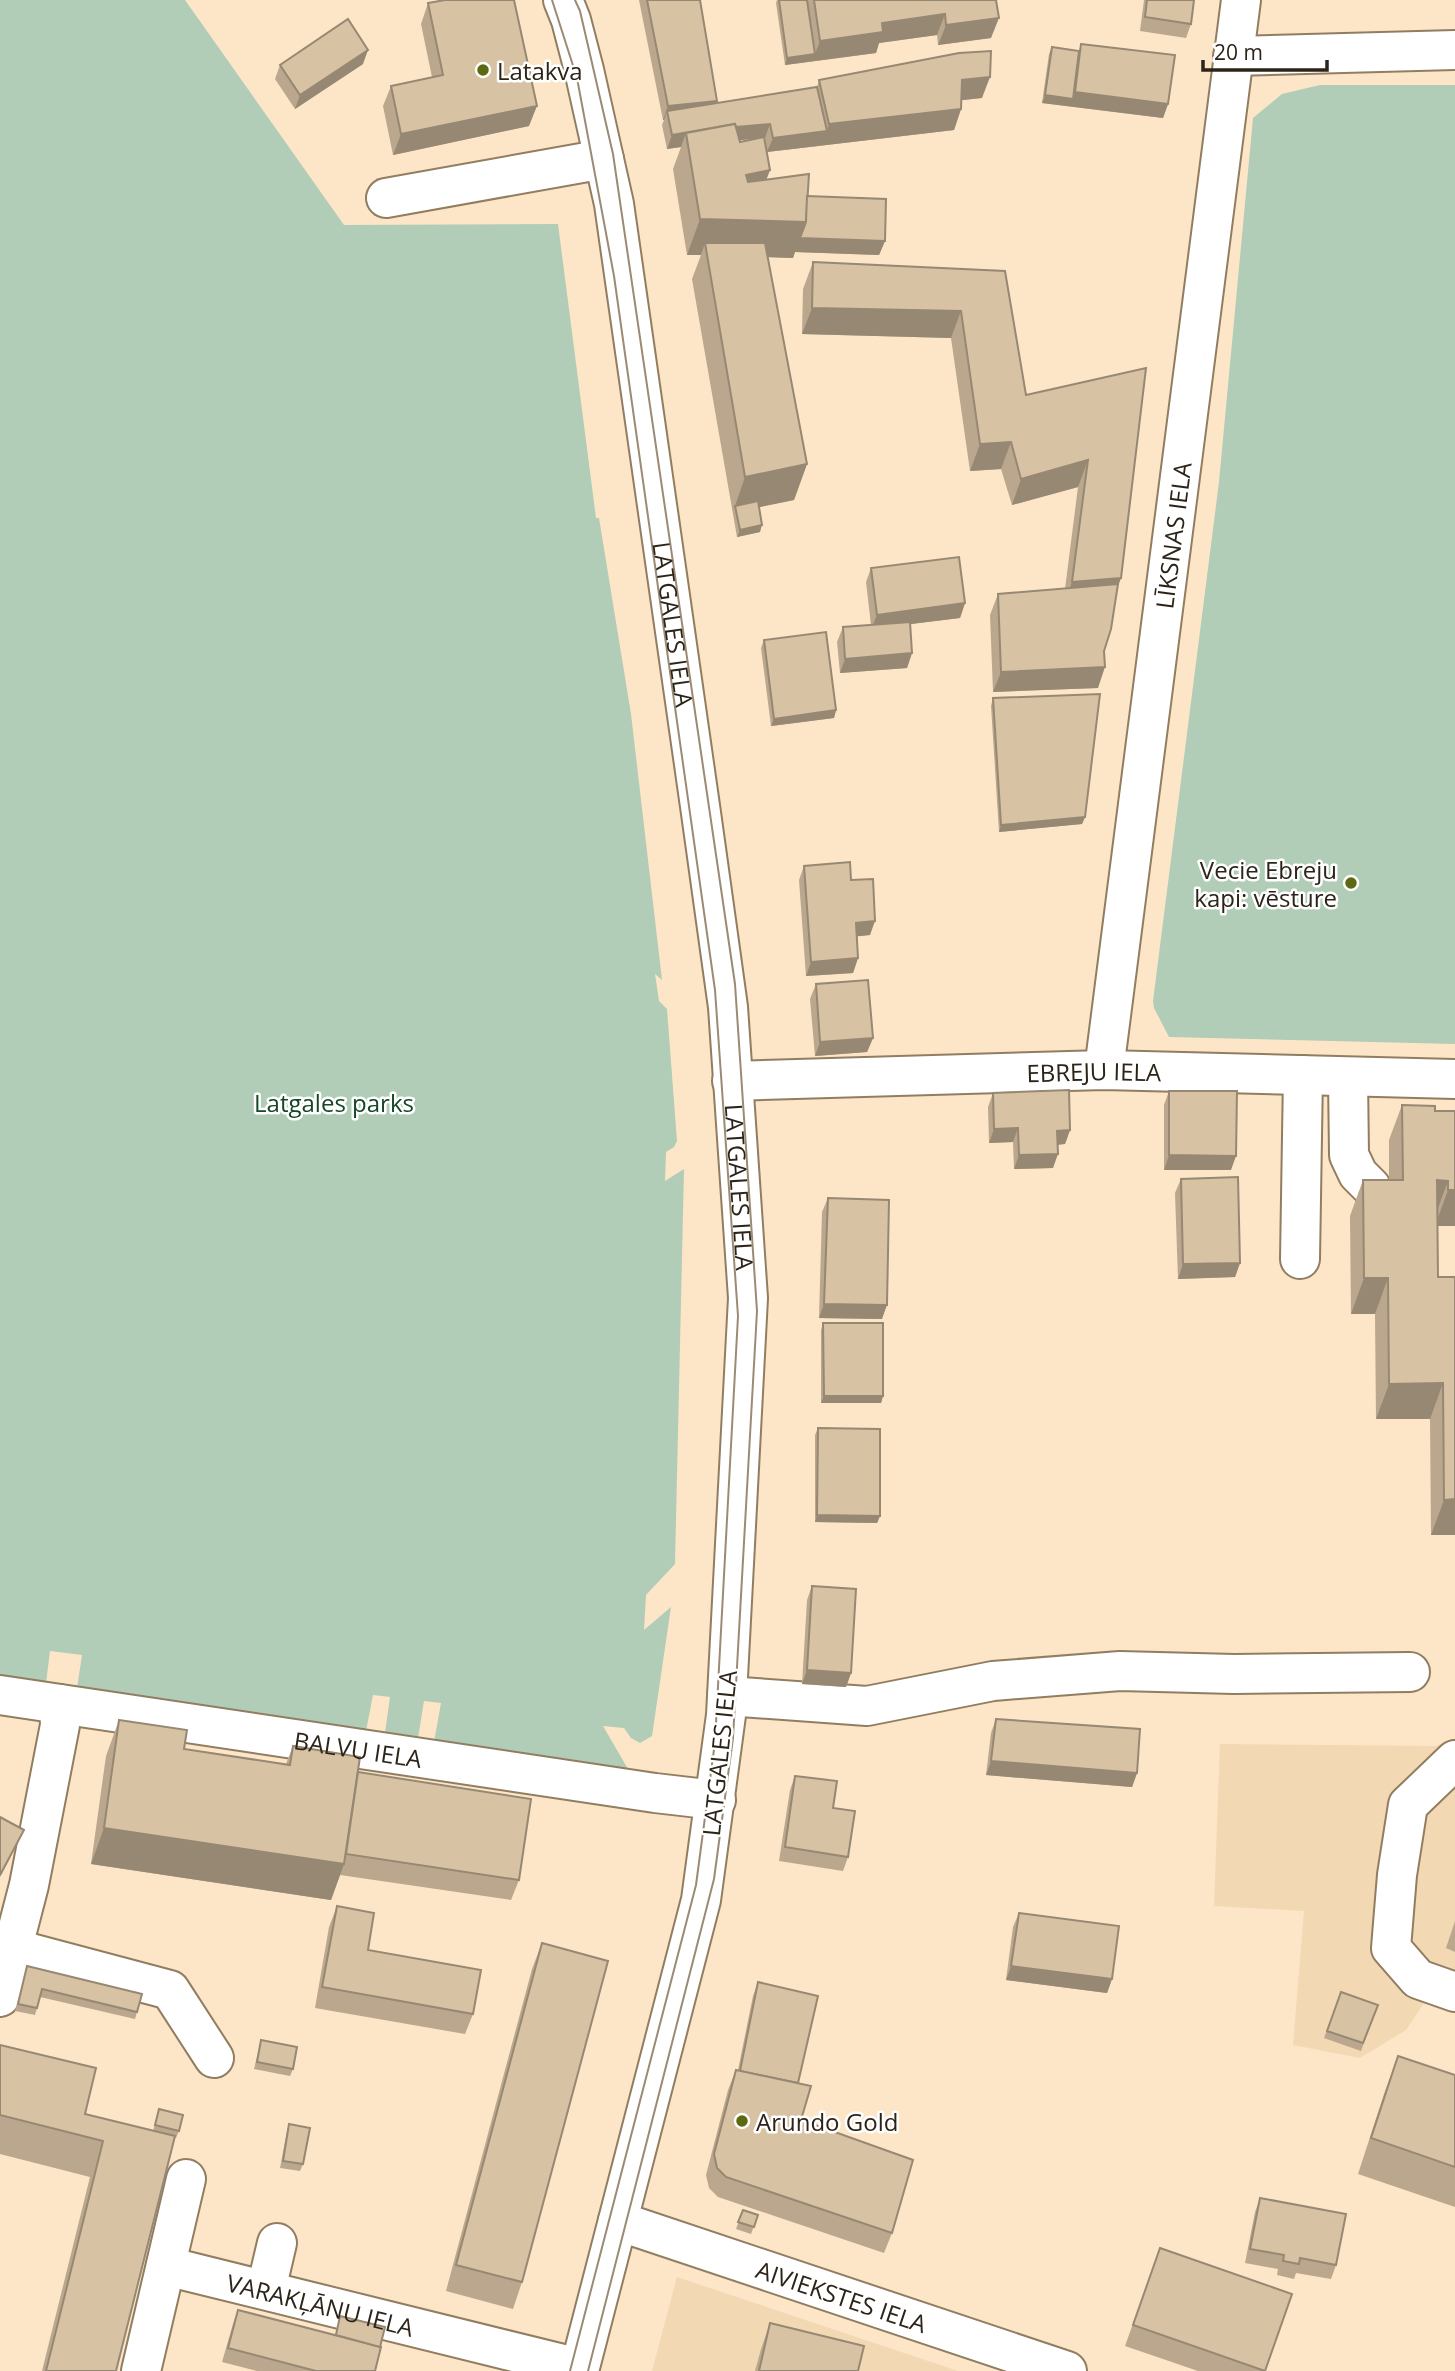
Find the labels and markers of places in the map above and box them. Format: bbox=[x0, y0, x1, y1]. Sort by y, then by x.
place label: Latakva bbox=[497, 54, 583, 87]
marker: Latakva bbox=[475, 62, 491, 78]
place label: Vecie Ebreju kapi: vēsture bbox=[1194, 853, 1337, 914]
marker: Vecie Ebreju kapi: vēsture bbox=[1343, 875, 1359, 891]
place label: Arundo Gold bbox=[756, 2105, 898, 2138]
marker: Arundo Gold bbox=[734, 2113, 750, 2129]

